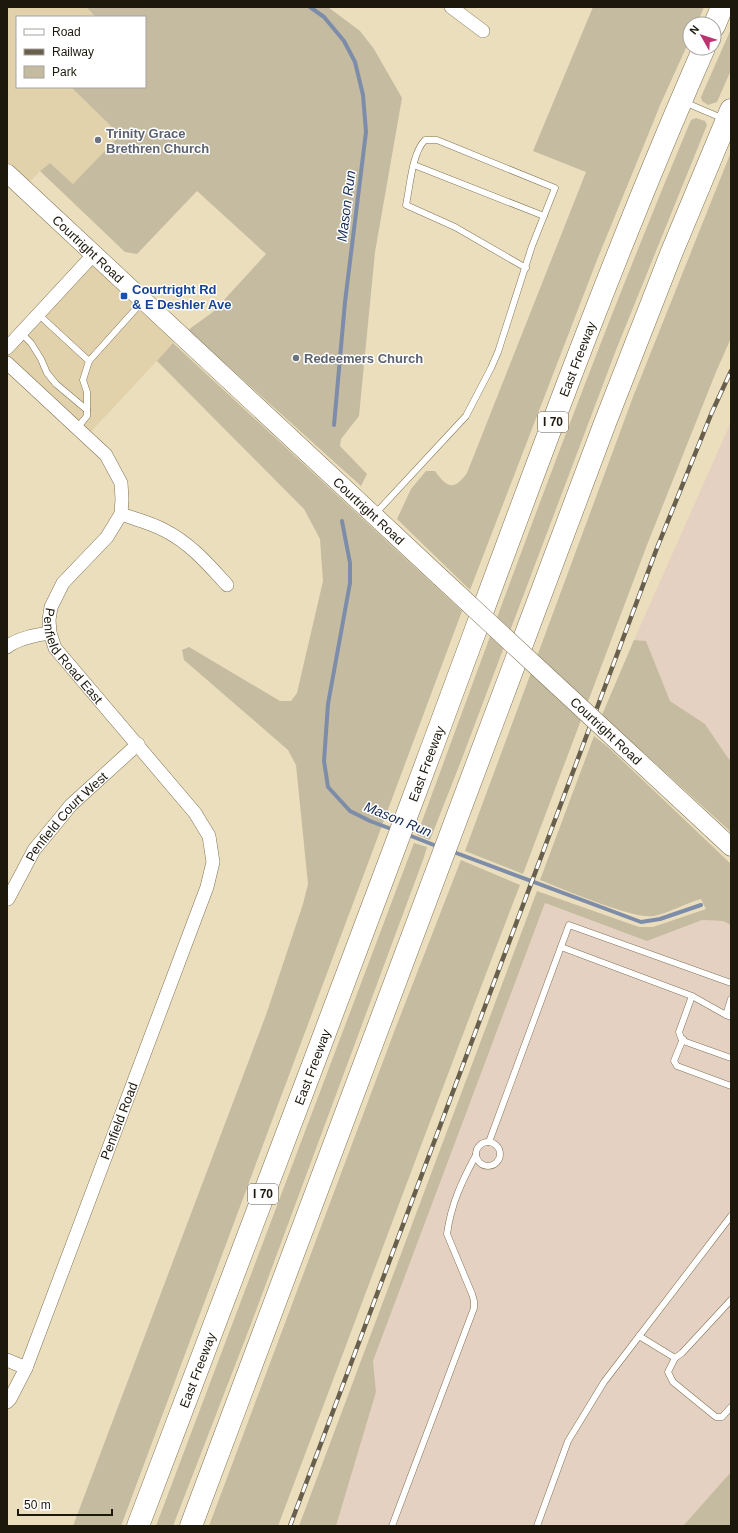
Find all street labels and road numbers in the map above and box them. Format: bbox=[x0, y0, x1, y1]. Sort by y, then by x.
street label: Courtright Road bbox=[49, 212, 127, 286]
street label: East Freeway bbox=[556, 319, 599, 399]
road number: I 70 bbox=[538, 412, 568, 432]
street label: Courtright Road bbox=[330, 474, 408, 548]
street label: Penfield Road East bbox=[41, 607, 106, 707]
street label: Courtright Road bbox=[567, 694, 645, 768]
street label: East Freeway bbox=[405, 723, 447, 804]
street label: Penfield Court West bbox=[22, 768, 110, 863]
street label: East Freeway bbox=[291, 1027, 333, 1107]
street label: Penfield Road bbox=[97, 1080, 141, 1162]
road number: I 70 bbox=[248, 1184, 278, 1204]
street label: East Freeway bbox=[176, 1330, 219, 1410]

